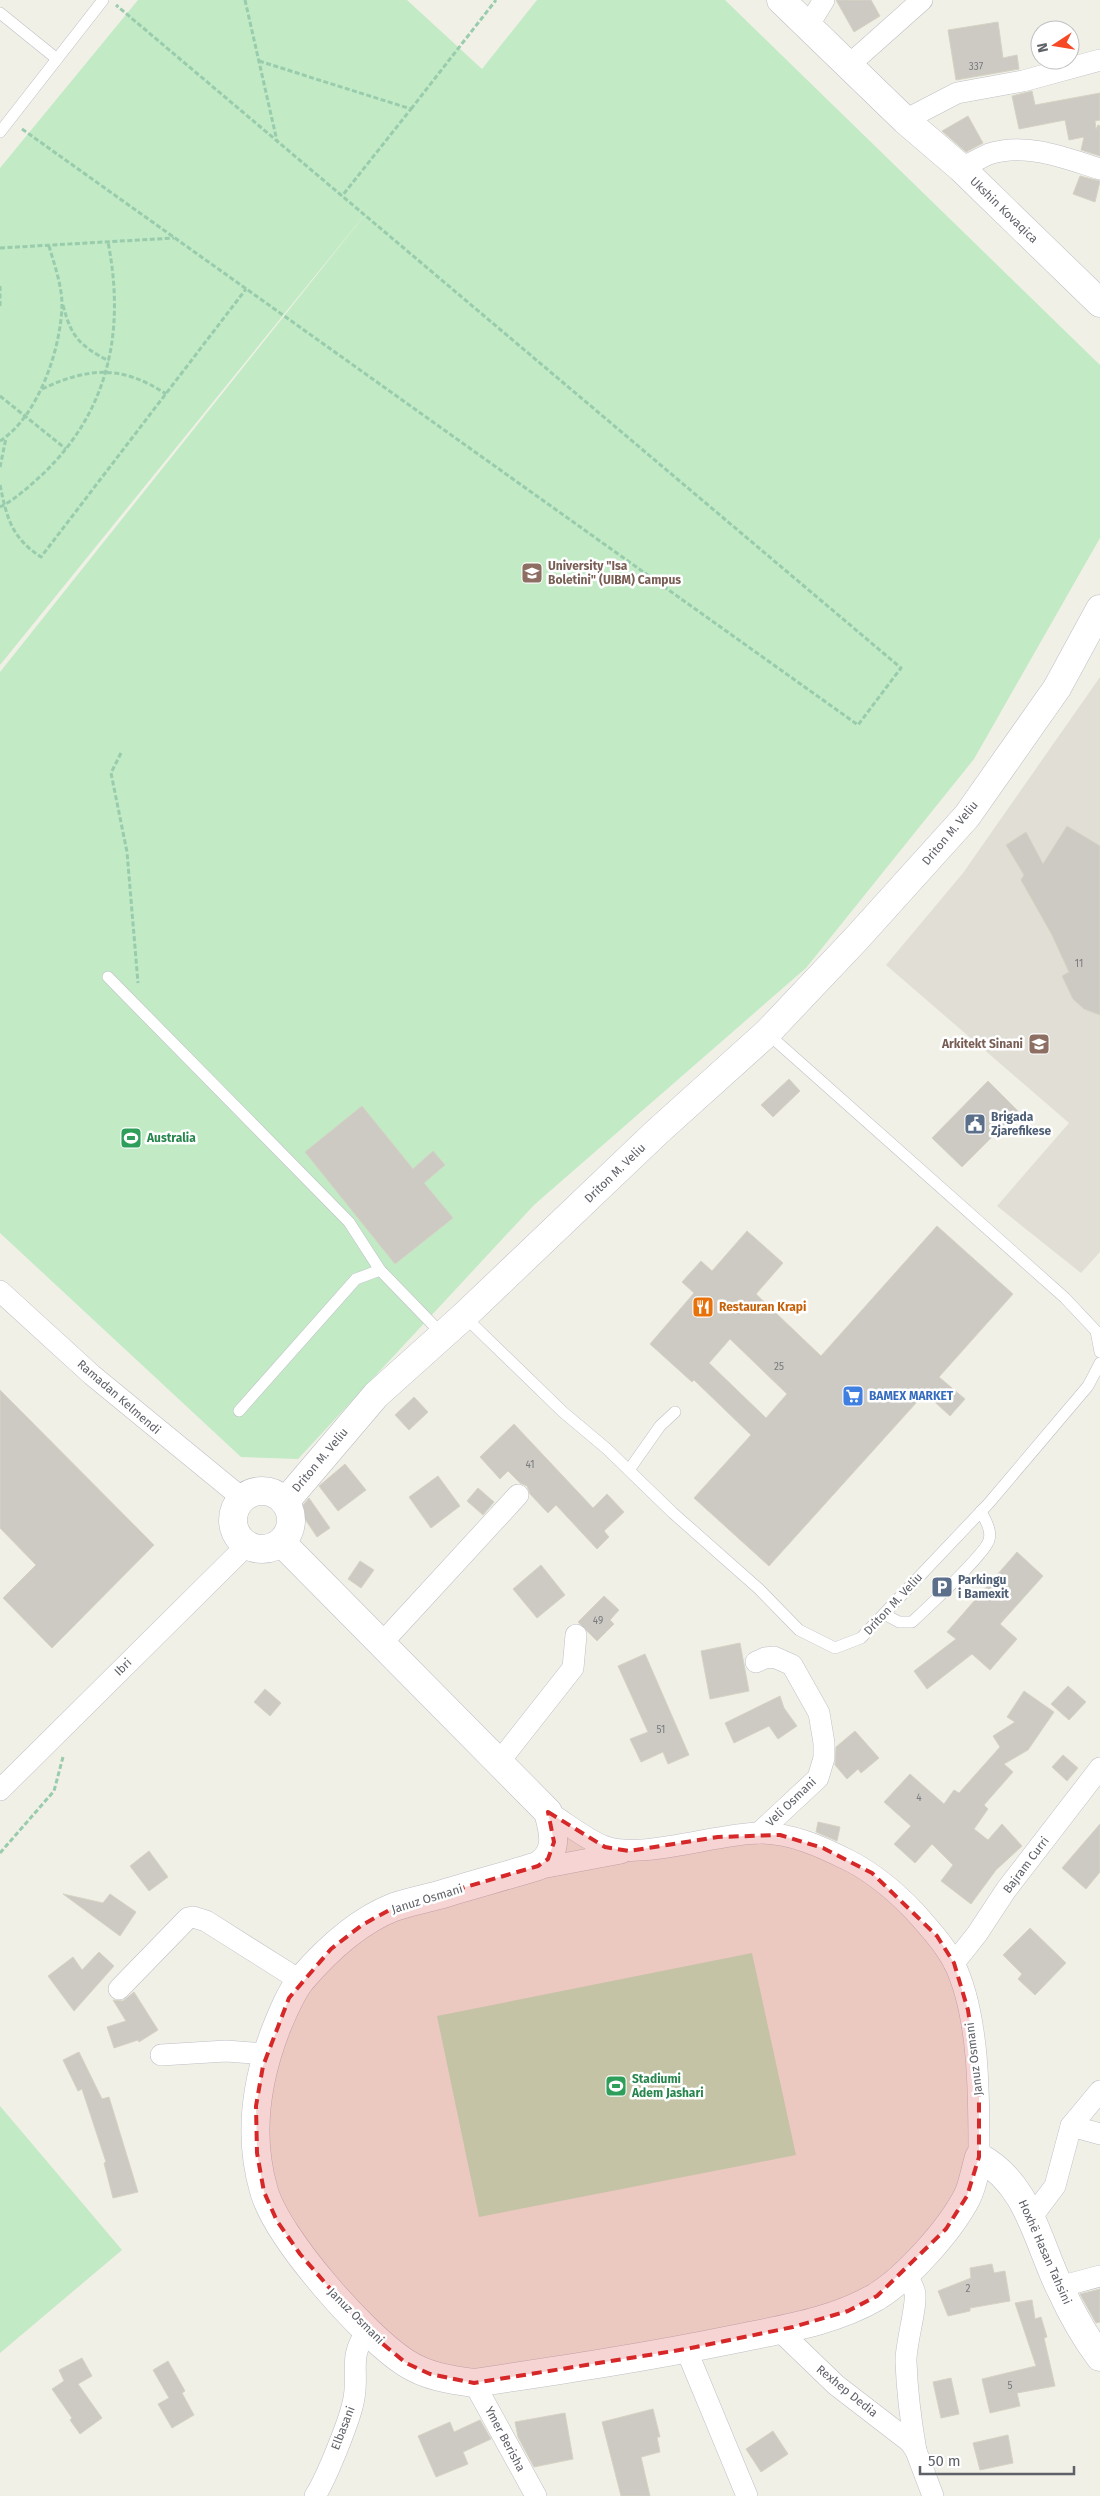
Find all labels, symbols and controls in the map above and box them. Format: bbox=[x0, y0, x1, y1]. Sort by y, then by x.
north arrow bbox=[1030, 20, 1080, 70]
text: N bbox=[1033, 41, 1052, 54]
house number: 337 bbox=[969, 61, 984, 73]
street label: Ukshin Kovaqica bbox=[967, 174, 1041, 246]
place label: University "Isa Boletini" (UIBM) Campus bbox=[548, 559, 681, 587]
school or university icon: University "Isa Boletini" (UIBM) Campus bbox=[520, 561, 544, 585]
street label: Driton M. Veliu bbox=[919, 798, 981, 868]
house number: 11 bbox=[1075, 958, 1083, 970]
school or university icon: Arkitekt Sinani bbox=[1027, 1032, 1051, 1056]
place label: Arkitekt Sinani bbox=[941, 1037, 1023, 1051]
place label: Brigada Zjarefikese bbox=[991, 1110, 1051, 1138]
public building icon: Brigada Zjarefikese bbox=[963, 1112, 987, 1136]
sports icon: Australia bbox=[119, 1126, 143, 1150]
place label: Australia bbox=[146, 1131, 196, 1145]
street label: Driton M. Veliu bbox=[582, 1140, 648, 1206]
restaurant icon: Restauran Krapi bbox=[691, 1295, 715, 1319]
place label: Restauran Krapi bbox=[719, 1300, 806, 1314]
street label: Ramadan Kelmendi bbox=[74, 1357, 164, 1437]
house number: 25 bbox=[774, 1361, 784, 1373]
supermarket icon: BAMEX MARKET bbox=[841, 1384, 865, 1408]
place label: BAMEX MARKET bbox=[869, 1389, 954, 1403]
street label: Driton M. Veliu bbox=[289, 1425, 351, 1495]
house number: 41 bbox=[525, 1459, 535, 1471]
street label: Driton M. Veliu bbox=[861, 1570, 925, 1638]
place label: Parkingu i Bamexit bbox=[958, 1573, 1009, 1601]
parking icon: Parkingu i Bamexit bbox=[930, 1575, 954, 1599]
house number: 49 bbox=[593, 1615, 603, 1627]
street label: Ibri bbox=[111, 1655, 135, 1679]
house number: 51 bbox=[657, 1724, 665, 1736]
street label: Veli Osmani bbox=[763, 1775, 819, 1829]
house number: 4 bbox=[916, 1792, 922, 1804]
street label: Bajram Curri bbox=[1000, 1834, 1052, 1896]
street label: Januz Osmani bbox=[390, 1882, 464, 1916]
street label: Januz Osmani bbox=[963, 2022, 985, 2096]
place label: Stadiumi Adem Jashari bbox=[631, 2072, 704, 2100]
sports icon: Stadiumi Adem Jashari bbox=[604, 2074, 628, 2098]
street label: Hoxhë Hasan Tahsini bbox=[1016, 2198, 1074, 2306]
house number: 2 bbox=[966, 2283, 971, 2295]
street label: Januz Osmani bbox=[325, 2285, 387, 2347]
street label: Rexhep Dedia bbox=[814, 2362, 880, 2420]
house number: 5 bbox=[1007, 2380, 1013, 2392]
street label: Elbasani bbox=[328, 2404, 358, 2452]
street label: Ymer Berisha bbox=[482, 2404, 528, 2474]
scale bar bbox=[920, 2444, 1074, 2476]
text: 50 m bbox=[928, 2452, 961, 2470]

